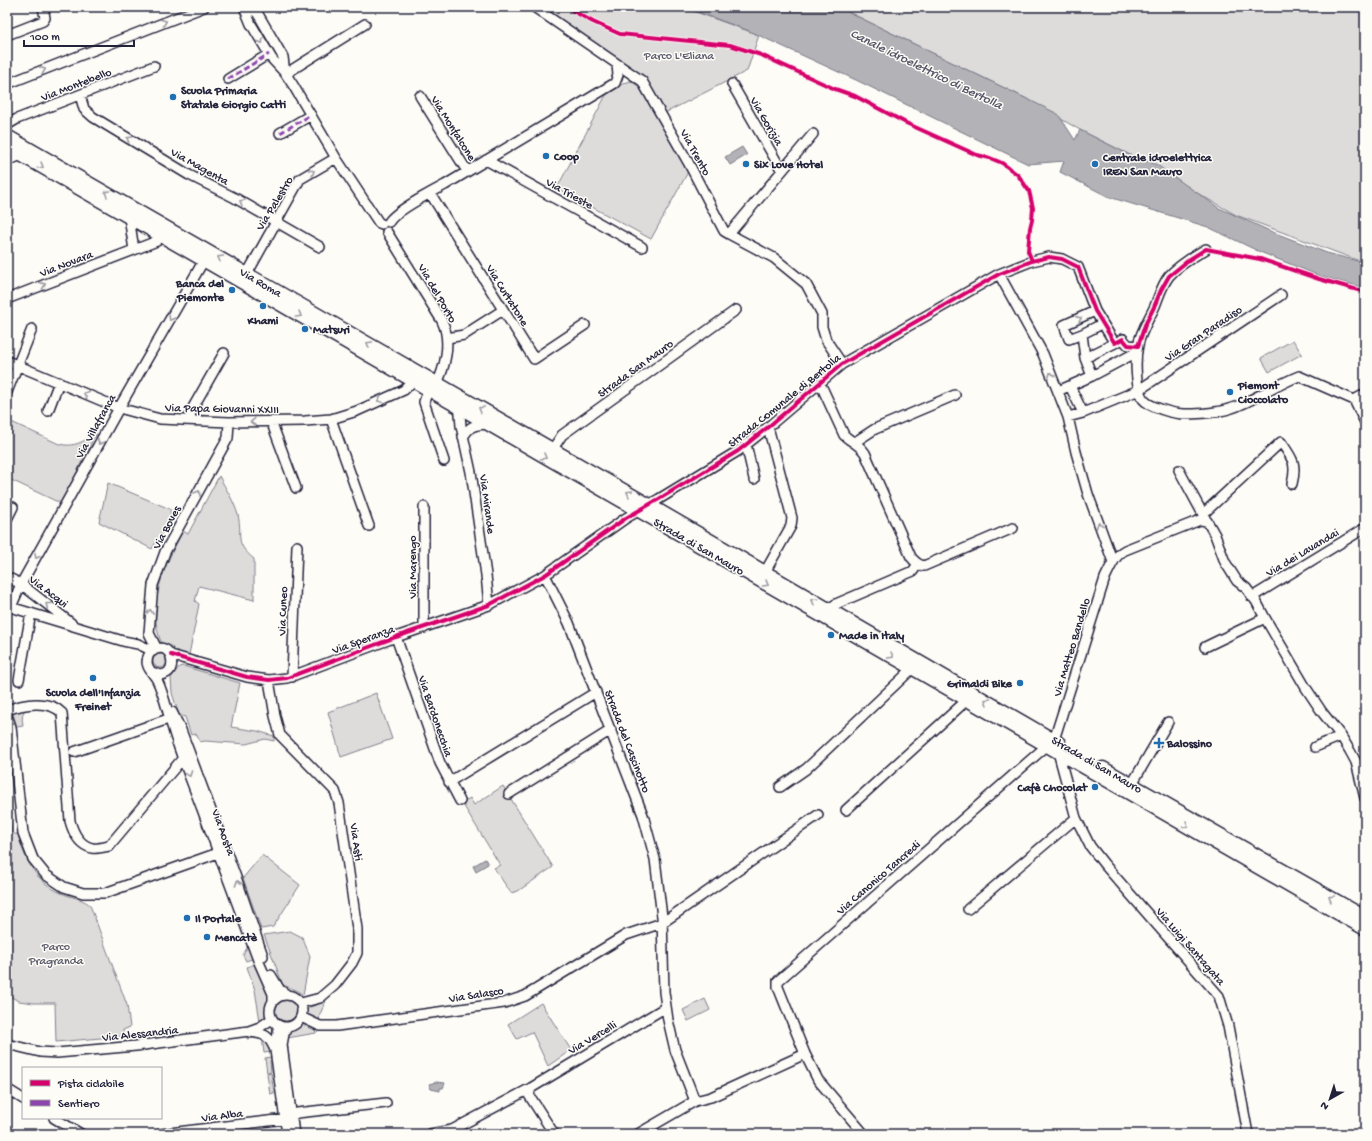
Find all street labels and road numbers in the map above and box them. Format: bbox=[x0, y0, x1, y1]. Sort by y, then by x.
street label: Via Montebello bbox=[39, 66, 114, 106]
street label: Via Monfalcone bbox=[426, 93, 478, 165]
street label: Via Gorizia bbox=[745, 94, 785, 149]
street label: Via Trento bbox=[675, 127, 713, 179]
street label: Via Magenta bbox=[167, 146, 231, 190]
street label: Via Palestro bbox=[254, 174, 297, 235]
street label: Via Trieste bbox=[542, 176, 596, 214]
street label: Via Novara bbox=[37, 248, 96, 282]
street label: Via del Porto bbox=[413, 261, 459, 326]
street label: Via Curtatone bbox=[481, 262, 531, 330]
street label: Via Roma bbox=[236, 266, 284, 302]
street label: Via Gran Paradiso bbox=[1162, 304, 1245, 366]
street label: Strada San Mauro bbox=[596, 338, 677, 402]
street label: Strada Comunale di Bertolla bbox=[726, 352, 845, 451]
street label: Via Villafranca bbox=[73, 392, 120, 462]
street label: Via Papa Giovanni XXIII bbox=[164, 402, 279, 418]
street label: Via Mirande bbox=[475, 473, 497, 536]
street label: Via Boves bbox=[150, 503, 185, 553]
street label: Strada di San Mauro bbox=[650, 516, 746, 579]
street label: Via dei Lavandai bbox=[1263, 526, 1342, 581]
street label: Via Marengo bbox=[407, 536, 421, 599]
street label: Via Acqui bbox=[25, 573, 70, 612]
street label: Via Cuneo bbox=[276, 586, 292, 637]
street label: Via Matteo Bandello bbox=[1051, 597, 1095, 699]
street label: Via Speranza bbox=[330, 623, 397, 659]
street label: Via Bardonecchia bbox=[413, 673, 455, 759]
street label: Strada del Cascinotto bbox=[600, 688, 652, 795]
street label: Strada di San Mauro bbox=[1048, 734, 1144, 797]
street label: Via Aosta bbox=[207, 807, 237, 858]
street label: Via Asti bbox=[345, 822, 365, 862]
street label: Via Canonico Tancredi bbox=[834, 838, 924, 919]
street label: Via Luigi Santagata bbox=[1151, 905, 1227, 989]
street label: Via Salasco bbox=[447, 985, 505, 1007]
street label: Via Vercelli bbox=[565, 1019, 620, 1059]
street label: Via Alessandria bbox=[100, 1024, 179, 1046]
street label: Via Alba bbox=[200, 1107, 244, 1127]

